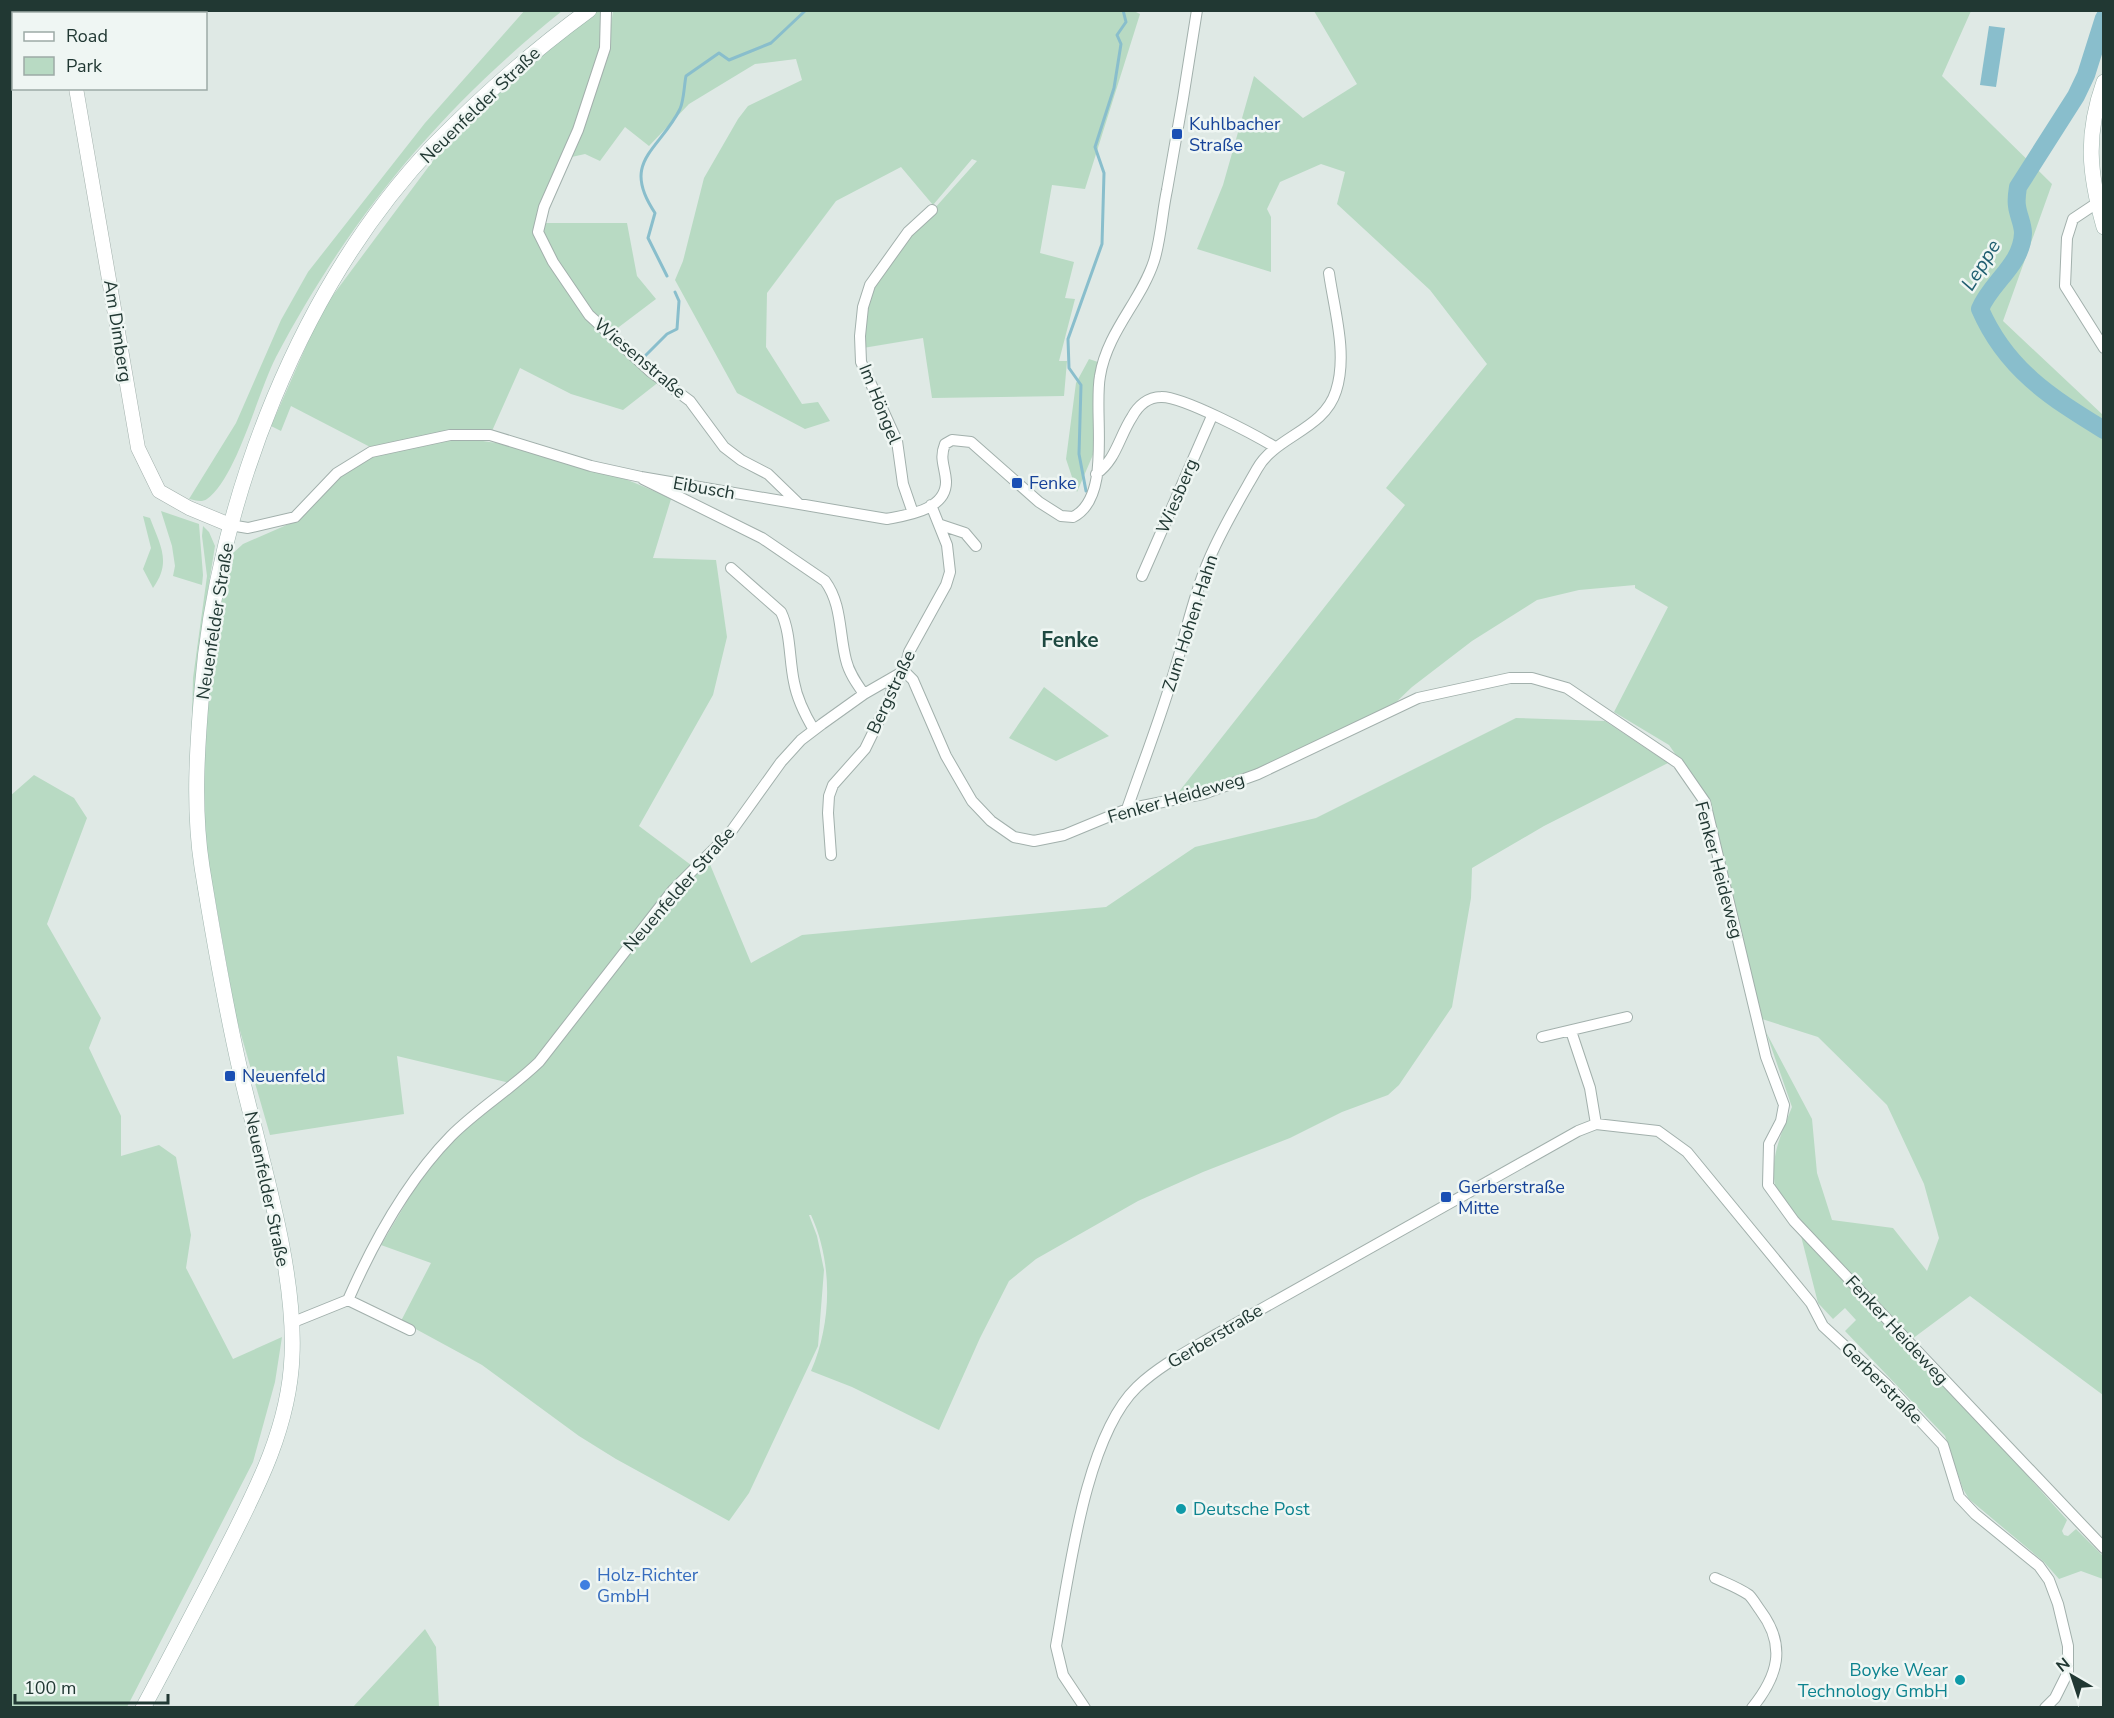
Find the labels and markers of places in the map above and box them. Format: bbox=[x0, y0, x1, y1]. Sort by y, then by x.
place label: Kuhlbacher Straße bbox=[1189, 112, 1281, 157]
marker: Kuhlbacher Straße bbox=[1170, 127, 1184, 141]
place label: Fenke bbox=[1029, 471, 1077, 495]
marker: Fenke bbox=[1010, 476, 1024, 490]
place label: Neuenfeld bbox=[242, 1064, 326, 1088]
marker: Neuenfeld bbox=[223, 1069, 237, 1083]
place label: Gerberstraße Mitte bbox=[1458, 1175, 1565, 1220]
marker: Gerberstraße Mitte bbox=[1439, 1190, 1453, 1204]
place label: Deutsche Post bbox=[1193, 1497, 1310, 1521]
marker: Deutsche Post bbox=[1174, 1502, 1188, 1516]
place label: Holz-Richter GmbH bbox=[597, 1563, 699, 1608]
marker: Holz-Richter GmbH bbox=[578, 1578, 592, 1592]
place label: Boyke Wear Technology GmbH bbox=[1798, 1658, 1949, 1703]
marker: Boyke Wear Technology GmbH bbox=[1953, 1673, 1967, 1687]

